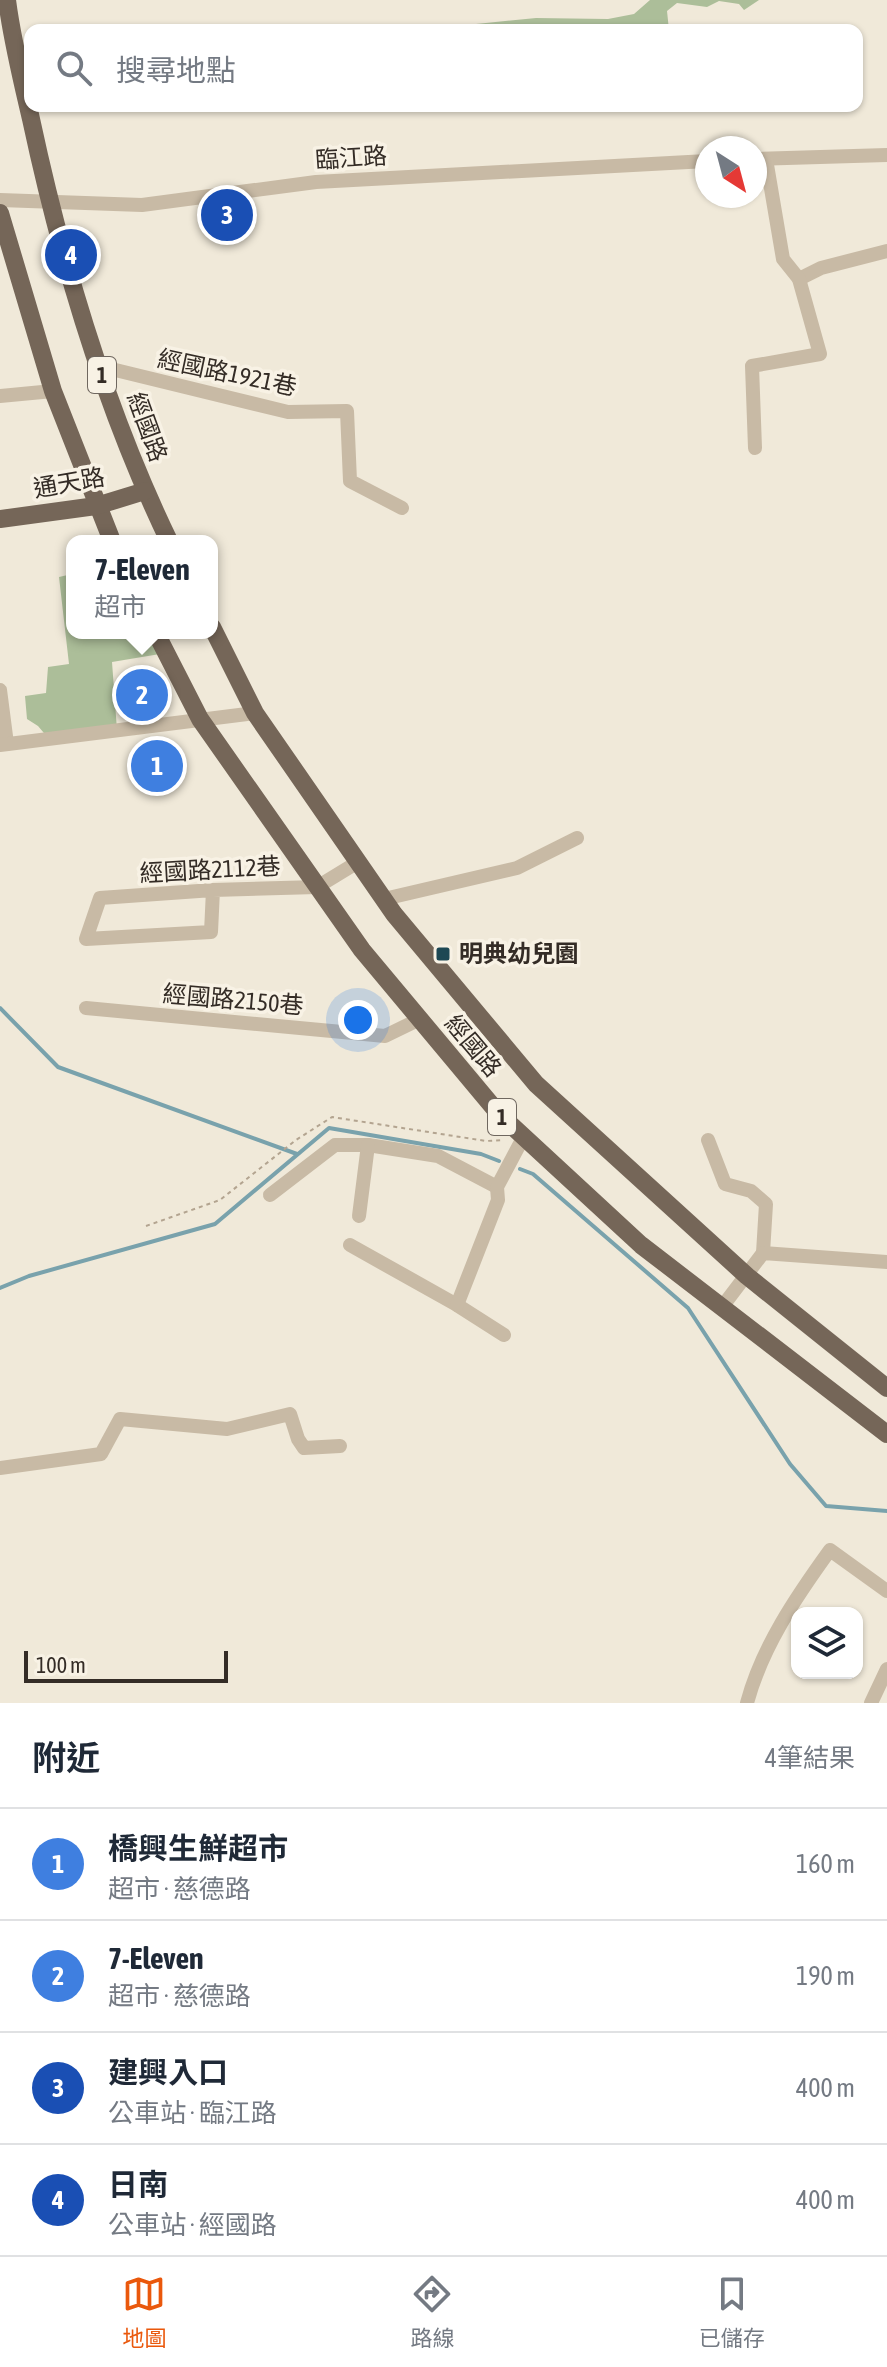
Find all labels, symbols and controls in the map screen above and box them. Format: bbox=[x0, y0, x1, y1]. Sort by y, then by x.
search box bbox=[24, 24, 863, 112]
icon: search bbox=[52, 46, 96, 90]
text: 搜尋地點 bbox=[116, 53, 236, 87]
north arrow bbox=[695, 136, 767, 208]
street label: 臨江路 bbox=[314, 142, 388, 173]
pin: 3 bbox=[201, 185, 253, 245]
pin: 4 bbox=[45, 225, 97, 285]
street label: 經國路1921巷 bbox=[155, 345, 299, 400]
road number: 1 bbox=[88, 357, 116, 393]
street label: 經國路 bbox=[122, 388, 172, 465]
street label: 通天路 bbox=[31, 463, 107, 502]
popup bbox=[66, 535, 218, 639]
text: 7-Eleven bbox=[94, 552, 190, 586]
text: 超市 bbox=[94, 592, 146, 622]
pin: 2 bbox=[116, 665, 168, 725]
pin: 1 bbox=[131, 736, 183, 796]
street label: 經國路2112巷 bbox=[139, 852, 281, 887]
place label: 明典幼兒園 bbox=[459, 940, 579, 967]
marker: 明典幼兒園 bbox=[434, 945, 452, 963]
street label: 經國路2150巷 bbox=[162, 980, 305, 1019]
your location bbox=[338, 1000, 378, 1040]
street label: 經國路 bbox=[440, 1009, 507, 1082]
road number: 1 bbox=[488, 1099, 516, 1135]
map controls bbox=[791, 1607, 863, 1679]
button: layers bbox=[791, 1607, 863, 1679]
scale bar bbox=[24, 1647, 228, 1683]
text: 100 m bbox=[36, 1652, 86, 1678]
text: 附近 bbox=[32, 1738, 100, 1777]
text: 4筆結果 bbox=[765, 1743, 855, 1773]
text: 橋興生鮮超市 bbox=[108, 1831, 288, 1865]
text: 1 bbox=[52, 1849, 64, 1879]
text: 160 m bbox=[796, 1849, 855, 1879]
text: 超市 · 慈德路 bbox=[108, 1874, 251, 1904]
text: 7-Eleven bbox=[108, 1941, 204, 1975]
text: 2 bbox=[52, 1961, 64, 1991]
text: 190 m bbox=[796, 1961, 855, 1991]
text: 超市 · 慈德路 bbox=[108, 1981, 251, 2011]
text: 建興入口 bbox=[108, 2055, 228, 2089]
text: 3 bbox=[52, 2073, 64, 2103]
text: 400 m bbox=[796, 2073, 855, 2103]
text: 公車站 · 臨江路 bbox=[108, 2098, 277, 2128]
text: 日南 bbox=[108, 2167, 168, 2201]
text: 4 bbox=[52, 2185, 64, 2215]
text: 400 m bbox=[796, 2185, 855, 2215]
text: 公車站 · 經國路 bbox=[108, 2210, 277, 2240]
tab: 地圖 bbox=[122, 2272, 166, 2352]
tab: 路線 bbox=[410, 2272, 455, 2352]
tab: 已儲存 bbox=[699, 2272, 765, 2352]

